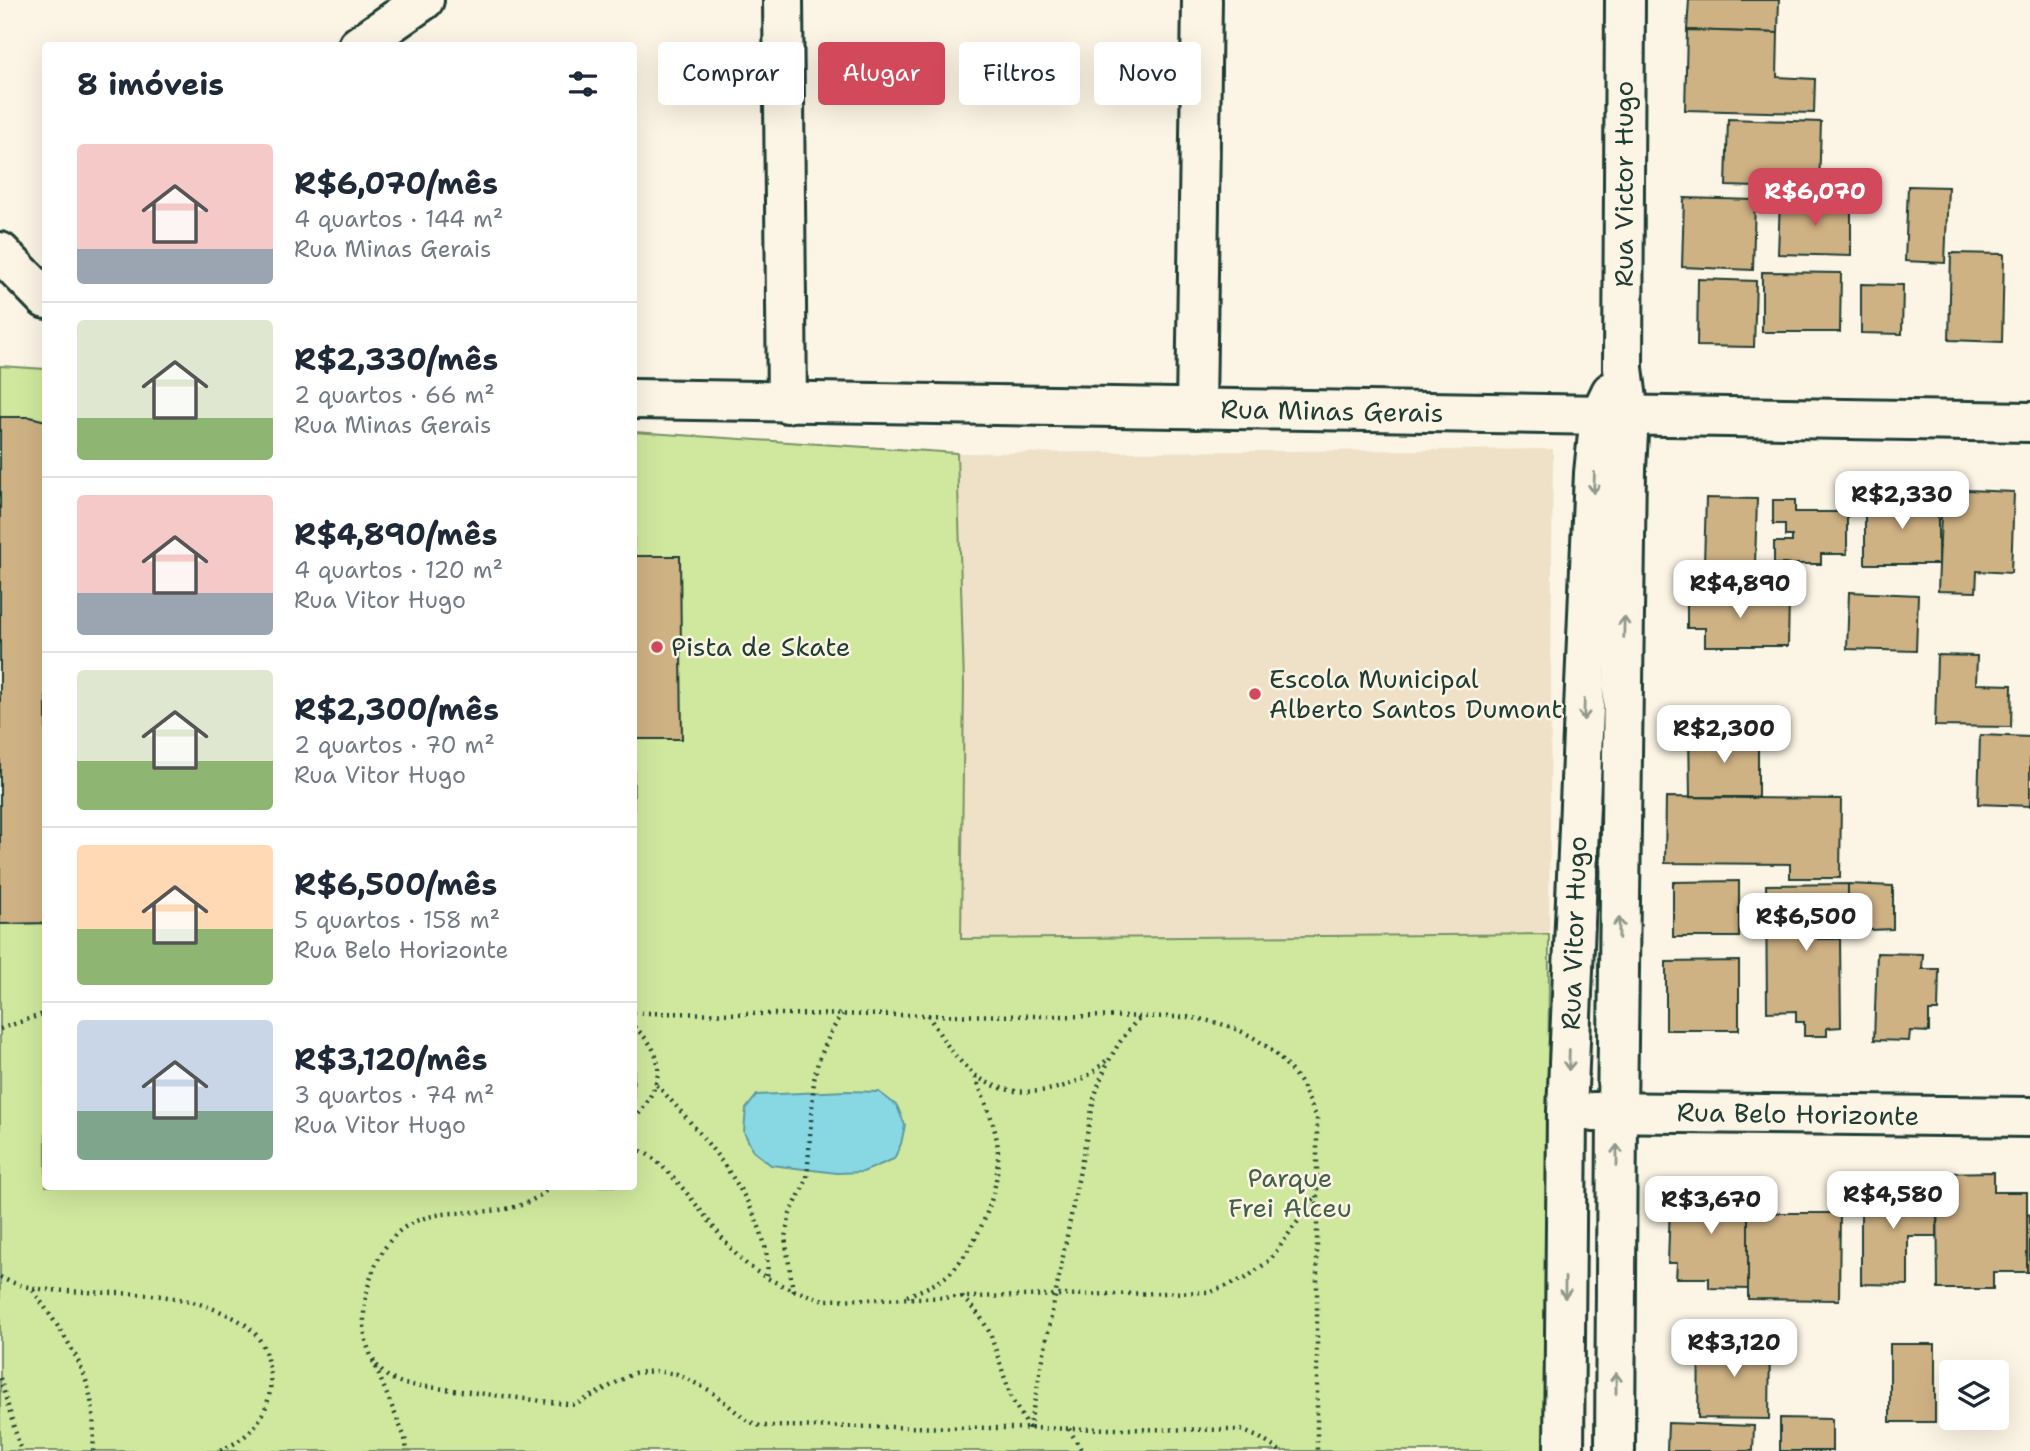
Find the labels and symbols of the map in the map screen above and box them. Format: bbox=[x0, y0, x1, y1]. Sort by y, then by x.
street label: Rua Victor Hugo bbox=[1606, 81, 1641, 287]
pin: R$6,070 bbox=[1750, 168, 1880, 228]
street label: Rua Minas Gerais bbox=[1220, 391, 1444, 430]
one-way arrow bbox=[1587, 471, 1600, 494]
pin: R$2,330 bbox=[1837, 472, 1967, 531]
pin: R$4,890 bbox=[1675, 560, 1805, 620]
one-way arrow bbox=[1617, 616, 1630, 639]
place label: Pista de Skate bbox=[671, 629, 850, 664]
marker: Pista de Skate bbox=[649, 639, 665, 655]
place label: Escola Municipal Alberto Santos Dumont bbox=[1269, 661, 1563, 726]
marker: Escola Municipal Alberto Santos Dumont bbox=[1247, 686, 1263, 702]
one-way arrow bbox=[1577, 699, 1590, 722]
pin: R$2,300 bbox=[1659, 706, 1789, 765]
street label: Rua Vitor Hugo bbox=[1553, 835, 1594, 1031]
pin: R$6,500 bbox=[1741, 894, 1871, 953]
one-way arrow bbox=[1613, 917, 1626, 940]
one-way arrow bbox=[1562, 1048, 1575, 1071]
street label: Rua Belo Horizonte bbox=[1676, 1094, 1920, 1133]
one-way arrow bbox=[1610, 1144, 1624, 1167]
park label: Parque Frei Alceu bbox=[1228, 1160, 1352, 1225]
pin: R$4,580 bbox=[1828, 1172, 1958, 1231]
pin: R$3,670 bbox=[1646, 1176, 1776, 1236]
one-way arrow bbox=[1558, 1276, 1572, 1299]
pin: R$3,120 bbox=[1669, 1320, 1799, 1379]
one-way arrow bbox=[1609, 1372, 1622, 1395]

